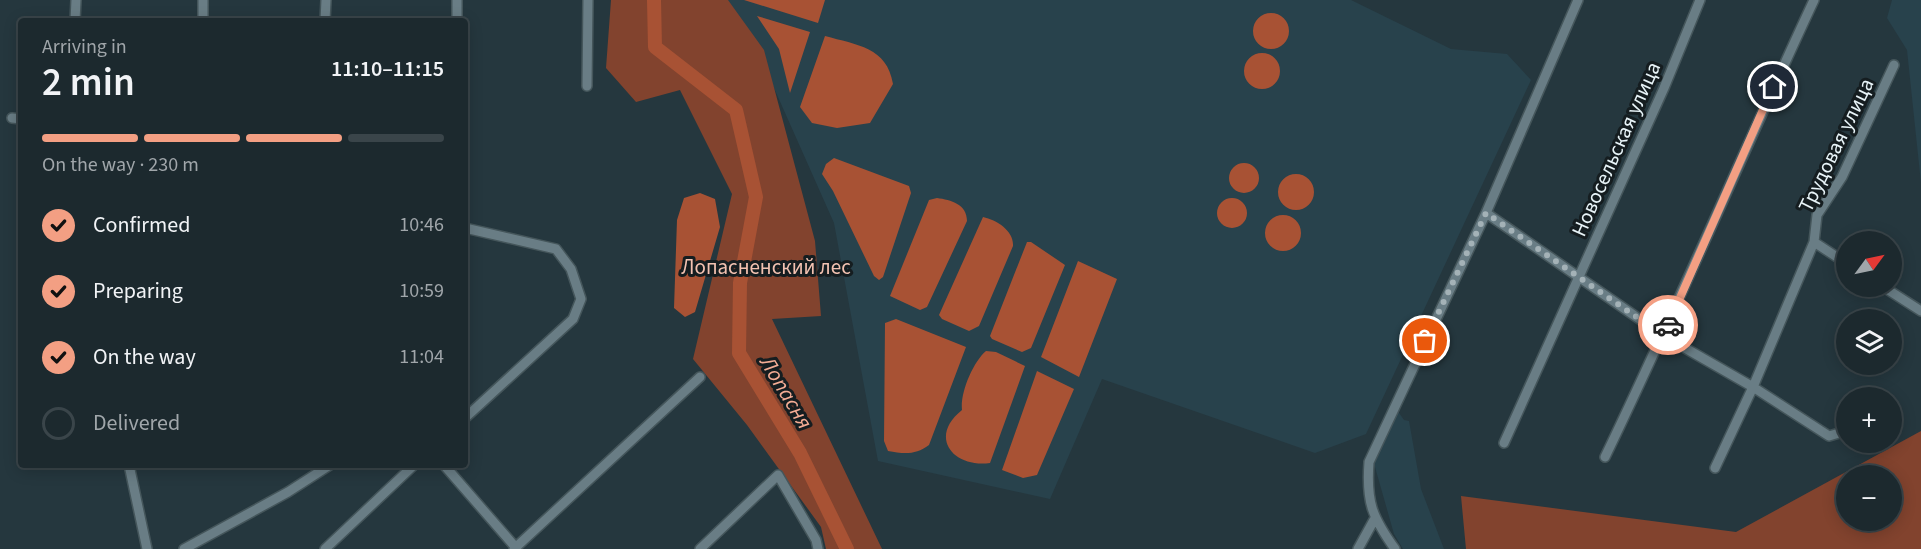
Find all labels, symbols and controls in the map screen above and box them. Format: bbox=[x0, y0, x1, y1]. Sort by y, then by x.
text: Arriving in bbox=[42, 33, 127, 61]
text: 11:10–11:15 bbox=[331, 53, 444, 85]
text: 2 min bbox=[42, 55, 135, 111]
street label: Новосельская улица bbox=[1564, 57, 1668, 241]
pin bbox=[1747, 61, 1798, 112]
icon: home bbox=[1756, 70, 1789, 103]
street label: Трудовая улица bbox=[1791, 73, 1881, 217]
text: On the way · 230 m bbox=[42, 151, 199, 179]
icon: check bbox=[42, 209, 75, 242]
text: Confirmed bbox=[93, 209, 190, 241]
text: 10:46 bbox=[399, 211, 444, 239]
north arrow bbox=[1836, 231, 1902, 297]
map controls bbox=[1836, 231, 1902, 531]
park label: Лопасненский лес bbox=[681, 252, 851, 282]
icon: check bbox=[42, 275, 75, 308]
text: Preparing bbox=[93, 275, 183, 307]
text: 10:59 bbox=[399, 277, 444, 305]
courier bbox=[1638, 295, 1698, 355]
icon: car bbox=[1652, 309, 1685, 342]
button: layers bbox=[1836, 309, 1902, 375]
pin bbox=[1399, 315, 1450, 366]
icon: bag bbox=[1408, 324, 1441, 357]
icon: check bbox=[42, 341, 75, 374]
text: On the way bbox=[93, 341, 196, 373]
text: 11:04 bbox=[399, 343, 444, 371]
water label: Лопасня bbox=[751, 348, 821, 435]
button: + bbox=[1836, 387, 1902, 453]
text: Delivered bbox=[93, 407, 180, 439]
button: − bbox=[1836, 465, 1902, 531]

